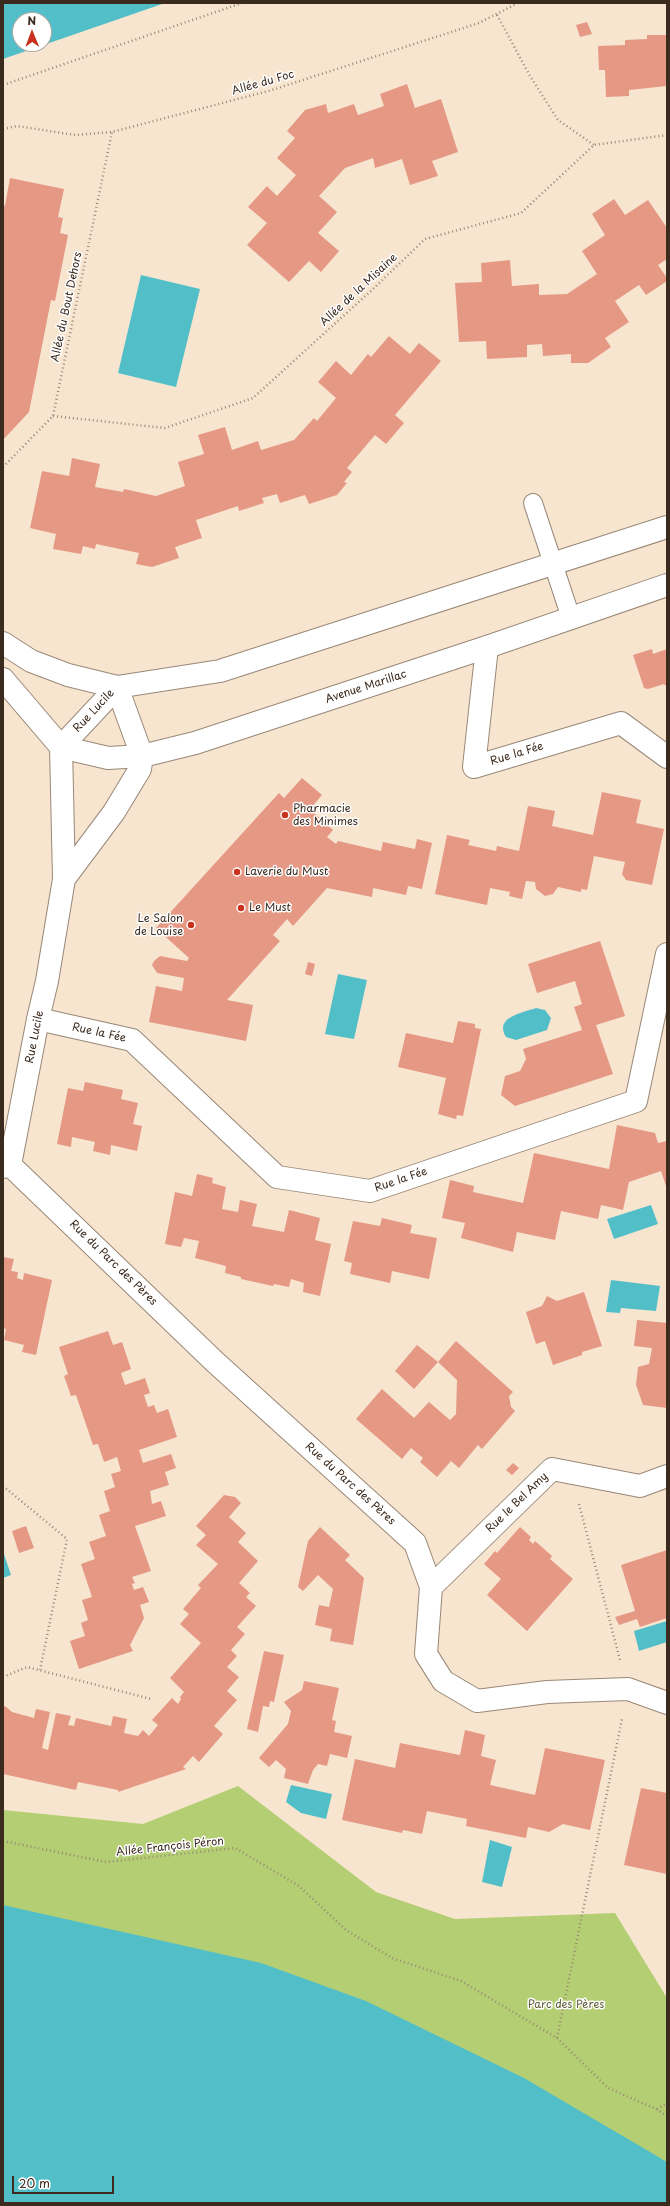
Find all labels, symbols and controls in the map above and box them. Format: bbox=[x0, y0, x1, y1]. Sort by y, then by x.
north arrow bbox=[12, 12, 52, 52]
text: N bbox=[27, 12, 36, 29]
street label: Allée du Foc bbox=[230, 68, 296, 98]
street label: Allée du Bout Dehors bbox=[49, 251, 85, 363]
street label: Allée de la Misaine bbox=[318, 251, 400, 329]
street label: Avenue Marillac bbox=[324, 668, 408, 706]
street label: Rue Lucile bbox=[71, 687, 117, 735]
street label: Rue la Fée bbox=[489, 740, 545, 768]
place label: Pharmacie des Minimes bbox=[293, 802, 358, 828]
marker: Pharmacie des Minimes bbox=[280, 810, 290, 820]
place label: Laverie du Must bbox=[245, 865, 328, 879]
marker: Laverie du Must bbox=[232, 867, 242, 877]
place label: Le Must bbox=[249, 901, 291, 915]
marker: Le Must bbox=[236, 903, 246, 913]
place label: Le Salon de Louise bbox=[135, 912, 183, 938]
marker: Le Salon de Louise bbox=[186, 920, 196, 930]
street label: Rue Lucile bbox=[23, 1009, 47, 1065]
street label: Rue la Fée bbox=[71, 1021, 127, 1045]
street label: Rue la Fée bbox=[373, 1165, 429, 1195]
street label: Rue du Parc des Pères bbox=[66, 1218, 160, 1308]
street label: Rue du Parc des Pères bbox=[302, 1440, 398, 1528]
street label: Rue le Bel Amy bbox=[483, 1470, 551, 1536]
street label: Allée François Péron bbox=[116, 1835, 224, 1859]
park label: Parc des Pères bbox=[528, 1998, 604, 2012]
scale bar bbox=[14, 2168, 116, 2194]
text: 20 m bbox=[19, 2174, 50, 2192]

